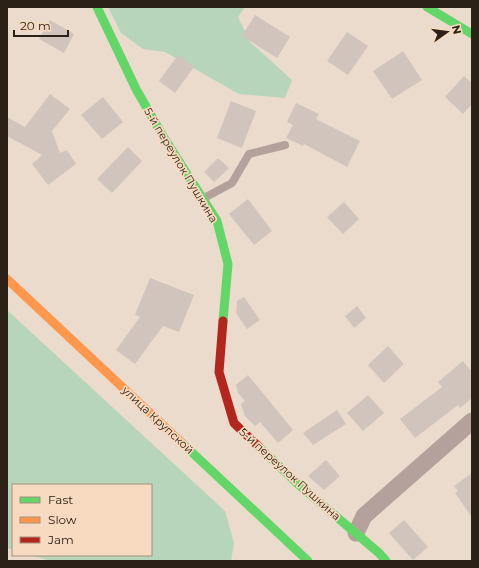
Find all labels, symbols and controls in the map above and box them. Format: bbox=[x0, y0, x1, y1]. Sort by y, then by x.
scale bar bbox=[14, 12, 68, 38]
north arrow bbox=[427, 12, 467, 52]
text: 20 m bbox=[20, 18, 51, 33]
text: N bbox=[449, 24, 465, 36]
street label: 5-й переулок Пушкина bbox=[141, 105, 221, 225]
street label: улица Крупской bbox=[119, 383, 197, 457]
street label: 5-й переулок Пушкина bbox=[236, 425, 344, 523]
legend bbox=[12, 484, 152, 556]
text: Fast bbox=[48, 492, 73, 507]
text: Slow bbox=[48, 512, 77, 527]
text: Jam bbox=[47, 532, 74, 547]

